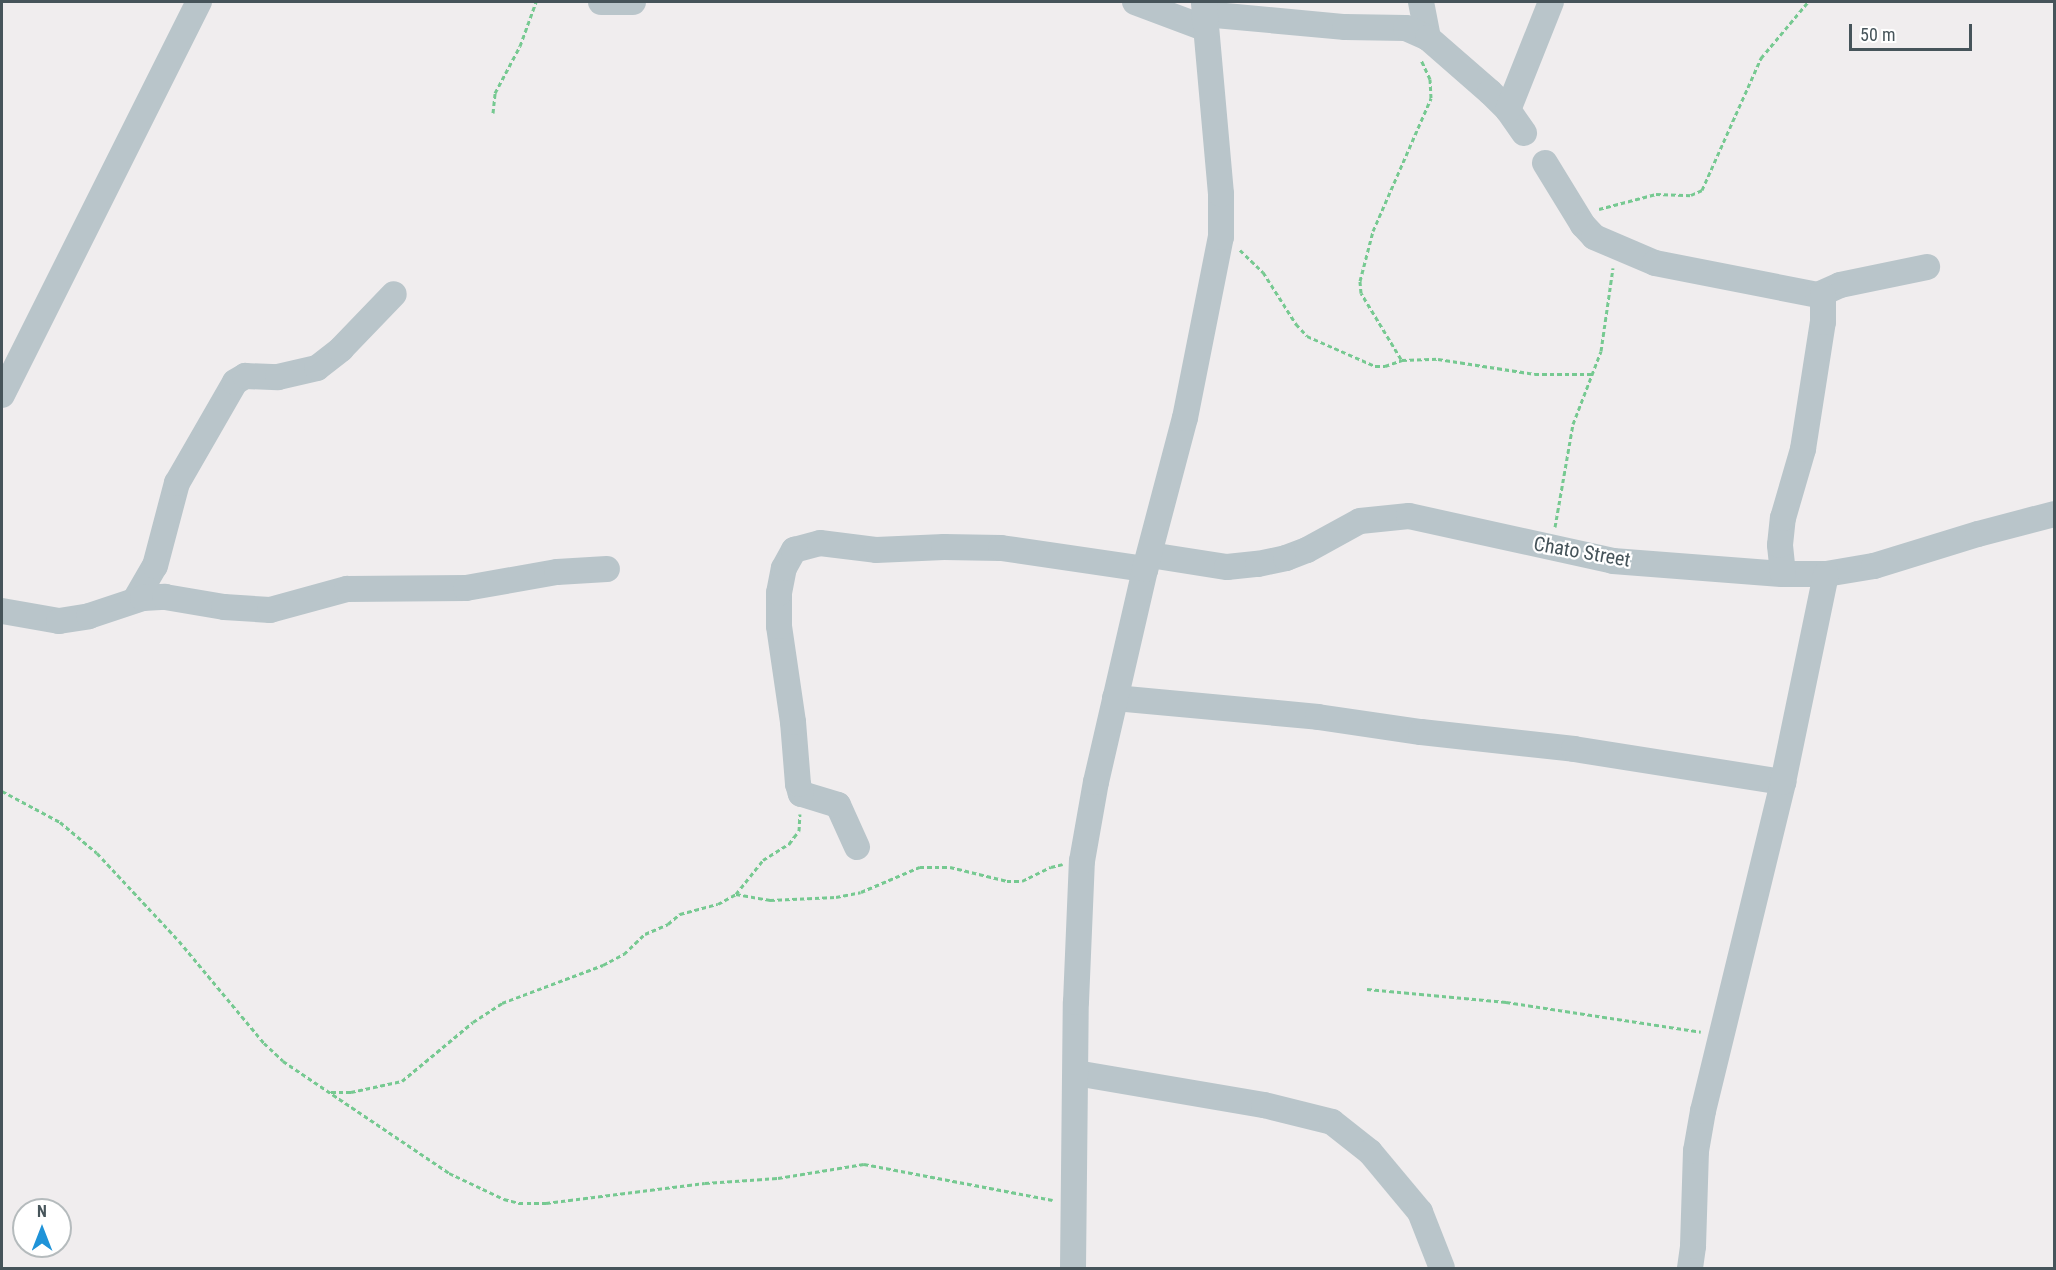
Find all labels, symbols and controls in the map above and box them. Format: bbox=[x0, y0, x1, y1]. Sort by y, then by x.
scale bar bbox=[1852, 12, 1975, 50]
text: 50 m bbox=[1860, 24, 1895, 45]
street label: Chato Street bbox=[1532, 532, 1632, 572]
north arrow bbox=[12, 1198, 72, 1258]
text: N bbox=[37, 1202, 47, 1221]

